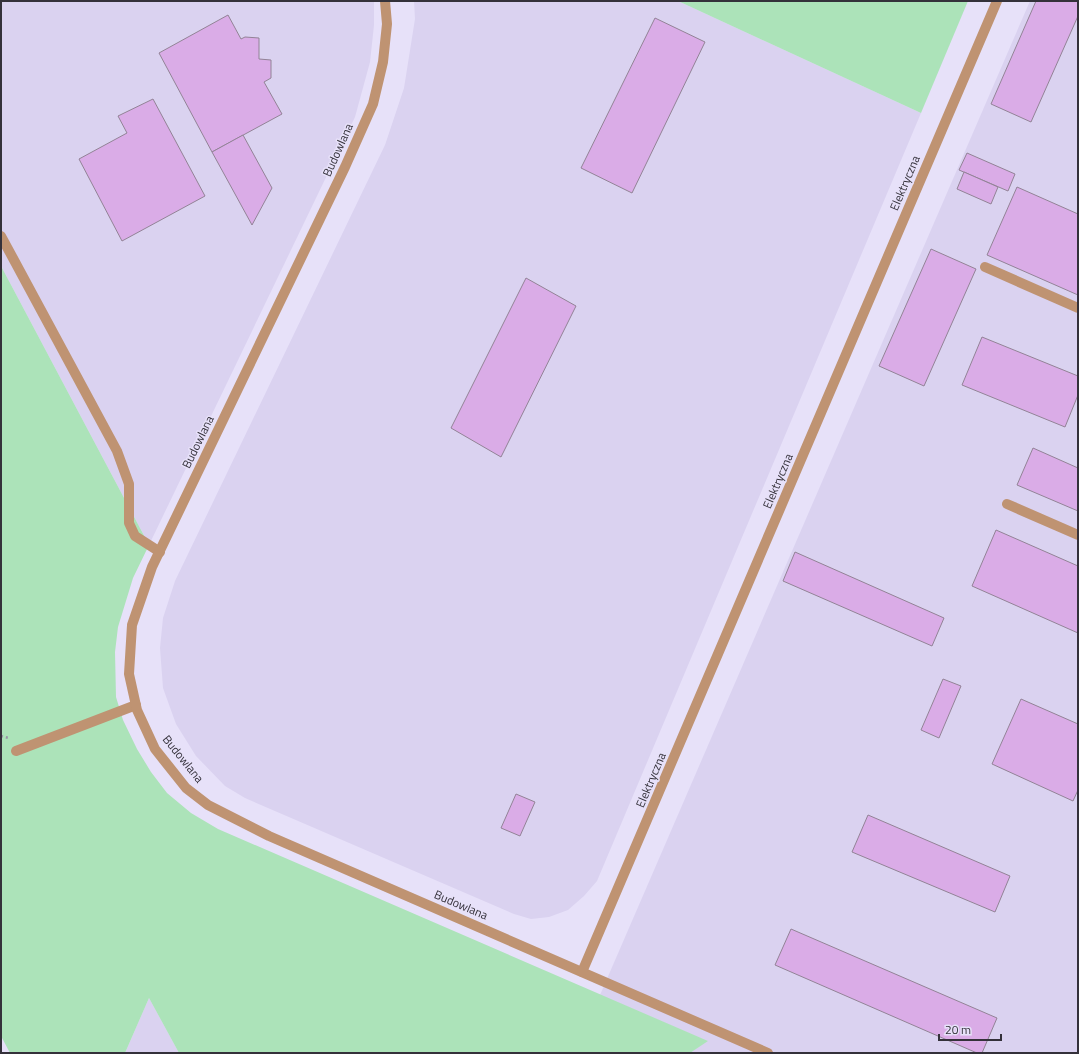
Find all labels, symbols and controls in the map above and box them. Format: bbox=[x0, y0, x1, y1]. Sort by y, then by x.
street label: Budowlana bbox=[317, 120, 358, 180]
street label: Elektryczna bbox=[884, 152, 925, 213]
street label: Budowlana bbox=[177, 412, 219, 471]
street label: Elektryczna bbox=[757, 450, 798, 511]
street label: Budowlana bbox=[158, 731, 209, 787]
street label: Elektryczna bbox=[630, 749, 671, 810]
street label: Budowlana bbox=[431, 885, 491, 924]
scale bar bbox=[939, 1016, 1001, 1042]
text: 20 m bbox=[945, 1020, 971, 1039]

